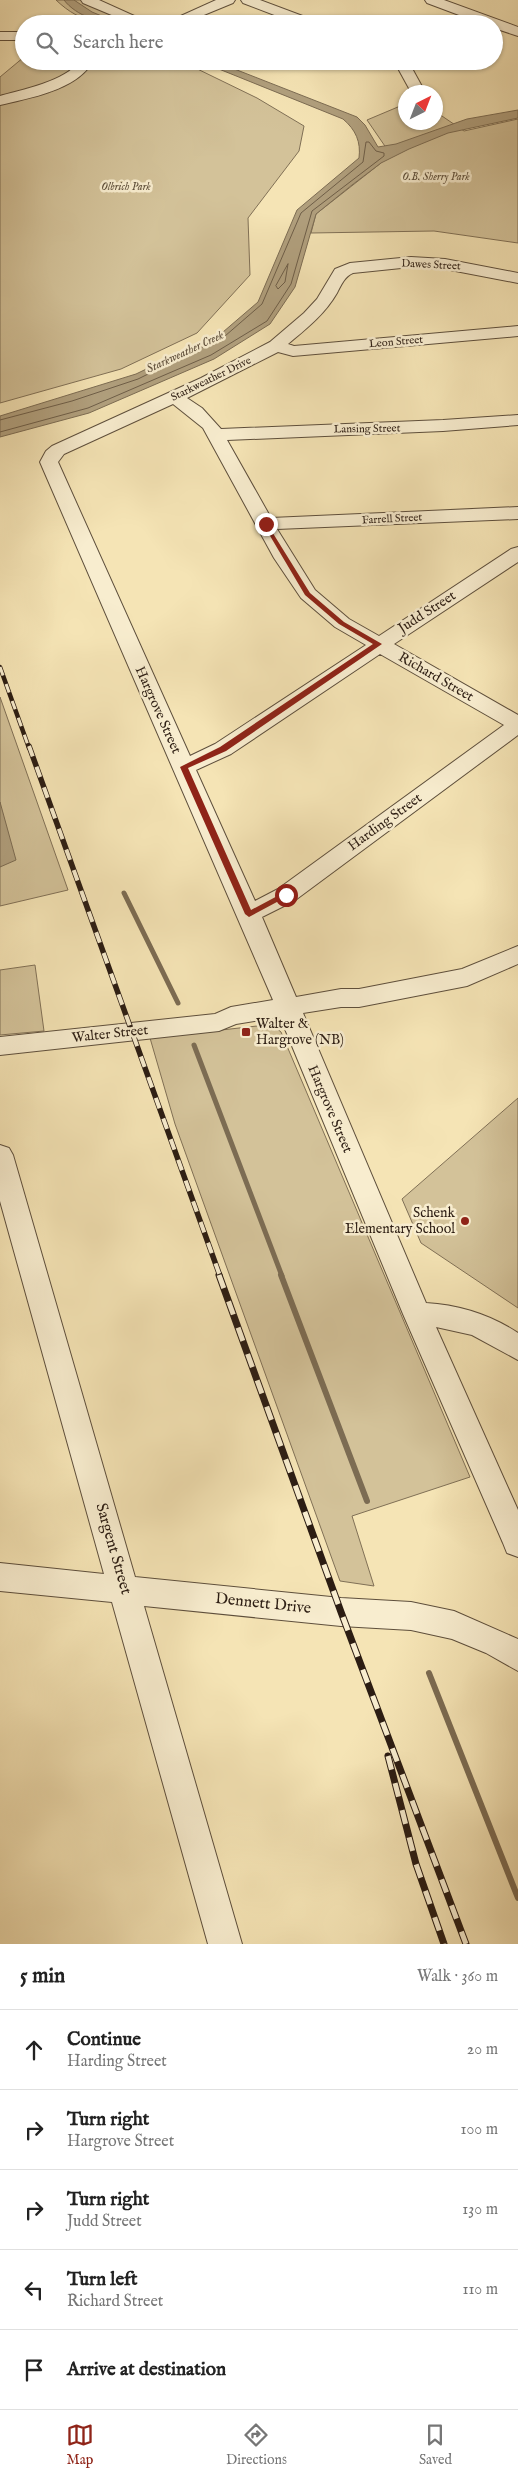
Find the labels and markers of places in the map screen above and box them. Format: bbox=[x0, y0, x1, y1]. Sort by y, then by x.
place label: Walter & Hargrove (NB) bbox=[256, 1015, 344, 1049]
marker: Walter & Hargrove (NB) bbox=[240, 1026, 252, 1038]
place label: Schenk Elementary School bbox=[345, 1204, 455, 1238]
marker: Schenk Elementary School bbox=[459, 1215, 471, 1227]

